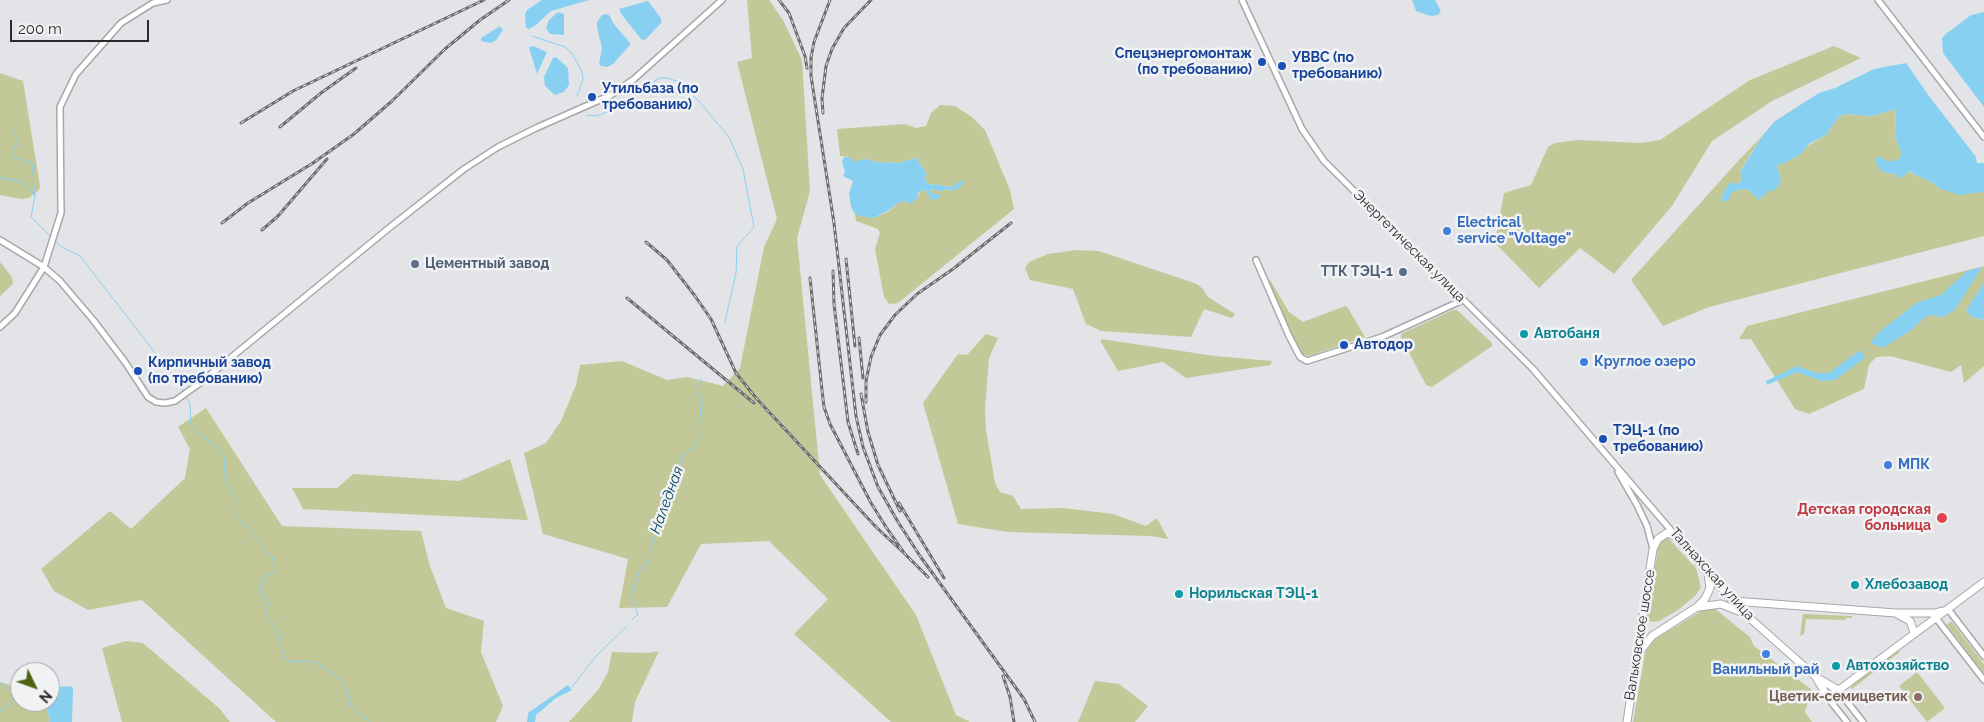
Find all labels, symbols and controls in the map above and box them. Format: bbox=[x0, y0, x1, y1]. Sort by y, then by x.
scale bar bbox=[12, 10, 151, 42]
text: 200 m bbox=[18, 20, 62, 38]
place label: Спецэнергомонтаж (по требованию) bbox=[1115, 46, 1252, 78]
place label: УВВС (по требованию) bbox=[1292, 50, 1382, 82]
marker: Спецэнергомонтаж (по требованию) bbox=[1256, 56, 1268, 68]
marker: УВВС (по требованию) bbox=[1276, 60, 1288, 72]
place label: Утильбаза (по требованию) bbox=[602, 81, 698, 114]
marker: Утильбаза (по требованию) bbox=[586, 91, 598, 103]
street label: Энергетическая улица bbox=[1349, 186, 1469, 306]
place label: Electrical service "Voltage" bbox=[1457, 215, 1571, 248]
marker: Electrical service "Voltage" bbox=[1441, 225, 1453, 237]
place label: Цементный завод bbox=[425, 256, 549, 272]
marker: Цементный завод bbox=[409, 258, 421, 270]
place label: ТТК ТЭЦ-1 bbox=[1321, 264, 1393, 280]
marker: ТТК ТЭЦ-1 bbox=[1397, 266, 1409, 278]
place label: Автобаня bbox=[1534, 326, 1600, 342]
marker: Автобаня bbox=[1518, 328, 1530, 340]
place label: Автодор bbox=[1354, 337, 1413, 353]
marker: Автодор bbox=[1338, 339, 1350, 351]
place label: Круглое озеро bbox=[1594, 354, 1696, 370]
place label: Кирпичный завод (по требованию) bbox=[148, 355, 271, 388]
marker: Круглое озеро bbox=[1578, 356, 1590, 368]
marker: Кирпичный завод (по требованию) bbox=[132, 365, 144, 377]
place label: ТЭЦ-1 (по требованию) bbox=[1613, 423, 1703, 456]
marker: ТЭЦ-1 (по требованию) bbox=[1597, 433, 1609, 445]
place label: МПК bbox=[1898, 457, 1930, 473]
marker: МПК bbox=[1882, 459, 1894, 471]
water label: Наледная bbox=[646, 464, 688, 536]
place label: Детская городская больница bbox=[1797, 502, 1931, 534]
marker: Детская городская больница bbox=[1935, 511, 1949, 525]
street label: Талнахская улица bbox=[1666, 524, 1758, 624]
street label: Вальковское шоссе bbox=[1621, 568, 1659, 702]
place label: Хлебозавод bbox=[1865, 577, 1948, 593]
marker: Хлебозавод bbox=[1849, 579, 1861, 591]
place label: Норильская ТЭЦ-1 bbox=[1189, 586, 1318, 602]
marker: Норильская ТЭЦ-1 bbox=[1173, 588, 1185, 600]
marker: Ванильный рай bbox=[1760, 648, 1772, 660]
place label: Автохозяйство bbox=[1846, 658, 1949, 674]
marker: Автохозяйство bbox=[1830, 660, 1842, 672]
north arrow bbox=[10, 662, 60, 712]
place label: Ванильный рай bbox=[1713, 662, 1819, 678]
text: N bbox=[36, 687, 55, 706]
place label: Цветик-семицветик bbox=[1769, 689, 1908, 705]
marker: Цветик-семицветик bbox=[1912, 691, 1924, 703]

